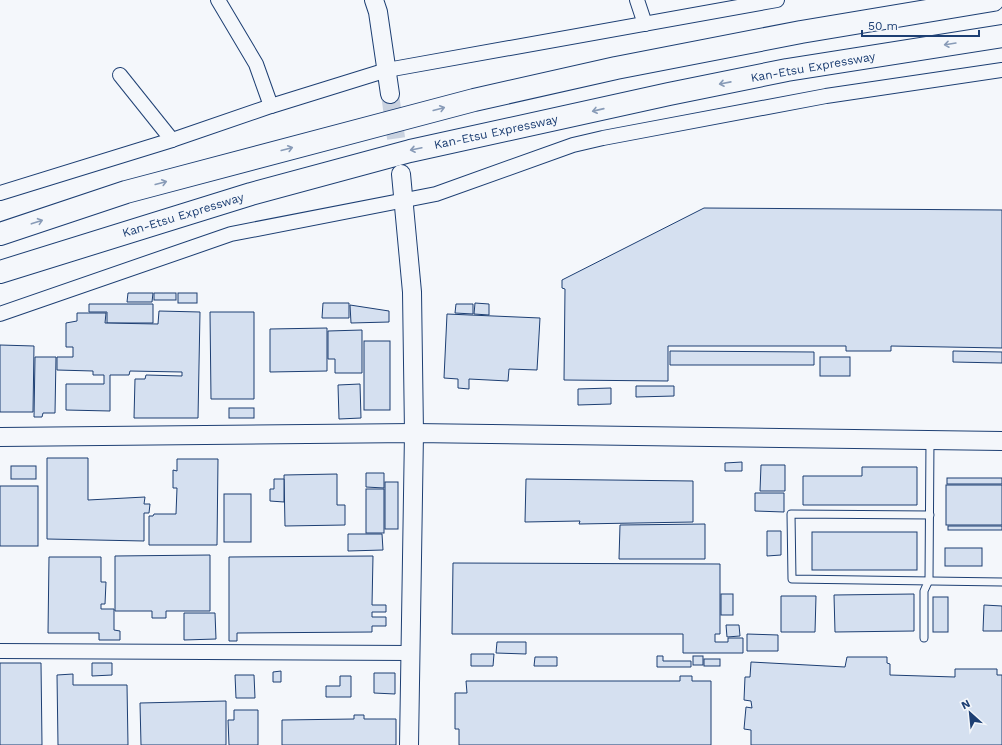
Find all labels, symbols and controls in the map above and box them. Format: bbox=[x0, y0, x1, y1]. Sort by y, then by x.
scale bar bbox=[862, 12, 979, 38]
text: 50 m bbox=[868, 19, 898, 33]
one-way arrow bbox=[944, 40, 957, 48]
street label: Kan-Etsu Expressway bbox=[750, 49, 877, 85]
one-way arrow bbox=[719, 79, 732, 87]
one-way arrow bbox=[433, 105, 446, 112]
one-way arrow bbox=[592, 106, 605, 114]
street label: Kan-Etsu Expressway bbox=[433, 112, 560, 152]
one-way arrow bbox=[280, 145, 293, 152]
one-way arrow bbox=[410, 146, 423, 154]
one-way arrow bbox=[154, 179, 167, 186]
street label: Kan-Etsu Expressway bbox=[121, 190, 246, 240]
one-way arrow bbox=[30, 218, 43, 225]
north arrow bbox=[950, 693, 990, 733]
text: N bbox=[959, 697, 972, 712]

